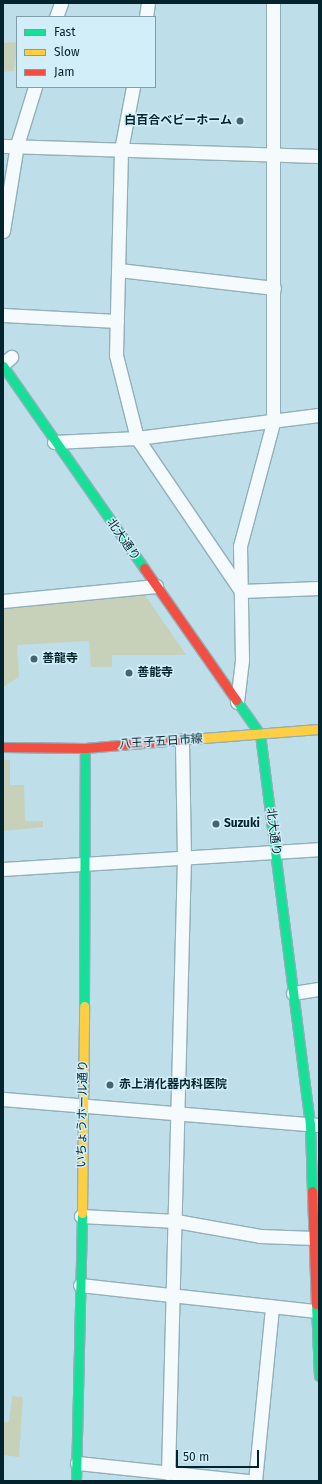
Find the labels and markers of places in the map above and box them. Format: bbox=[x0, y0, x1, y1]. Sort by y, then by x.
place label: 白百合ベビーホーム bbox=[124, 114, 232, 128]
marker: 白百合ベビーホーム bbox=[235, 116, 245, 126]
place label: 善龍寺 bbox=[42, 652, 78, 666]
marker: 善龍寺 bbox=[29, 654, 39, 664]
place label: 善能寺 bbox=[137, 666, 173, 680]
marker: 善能寺 bbox=[124, 668, 134, 678]
place label: Suzuki bbox=[224, 817, 260, 831]
marker: Suzuki bbox=[211, 819, 221, 829]
place label: 赤上消化器内科医院 bbox=[119, 1078, 227, 1092]
marker: 赤上消化器内科医院 bbox=[104, 1079, 116, 1091]

